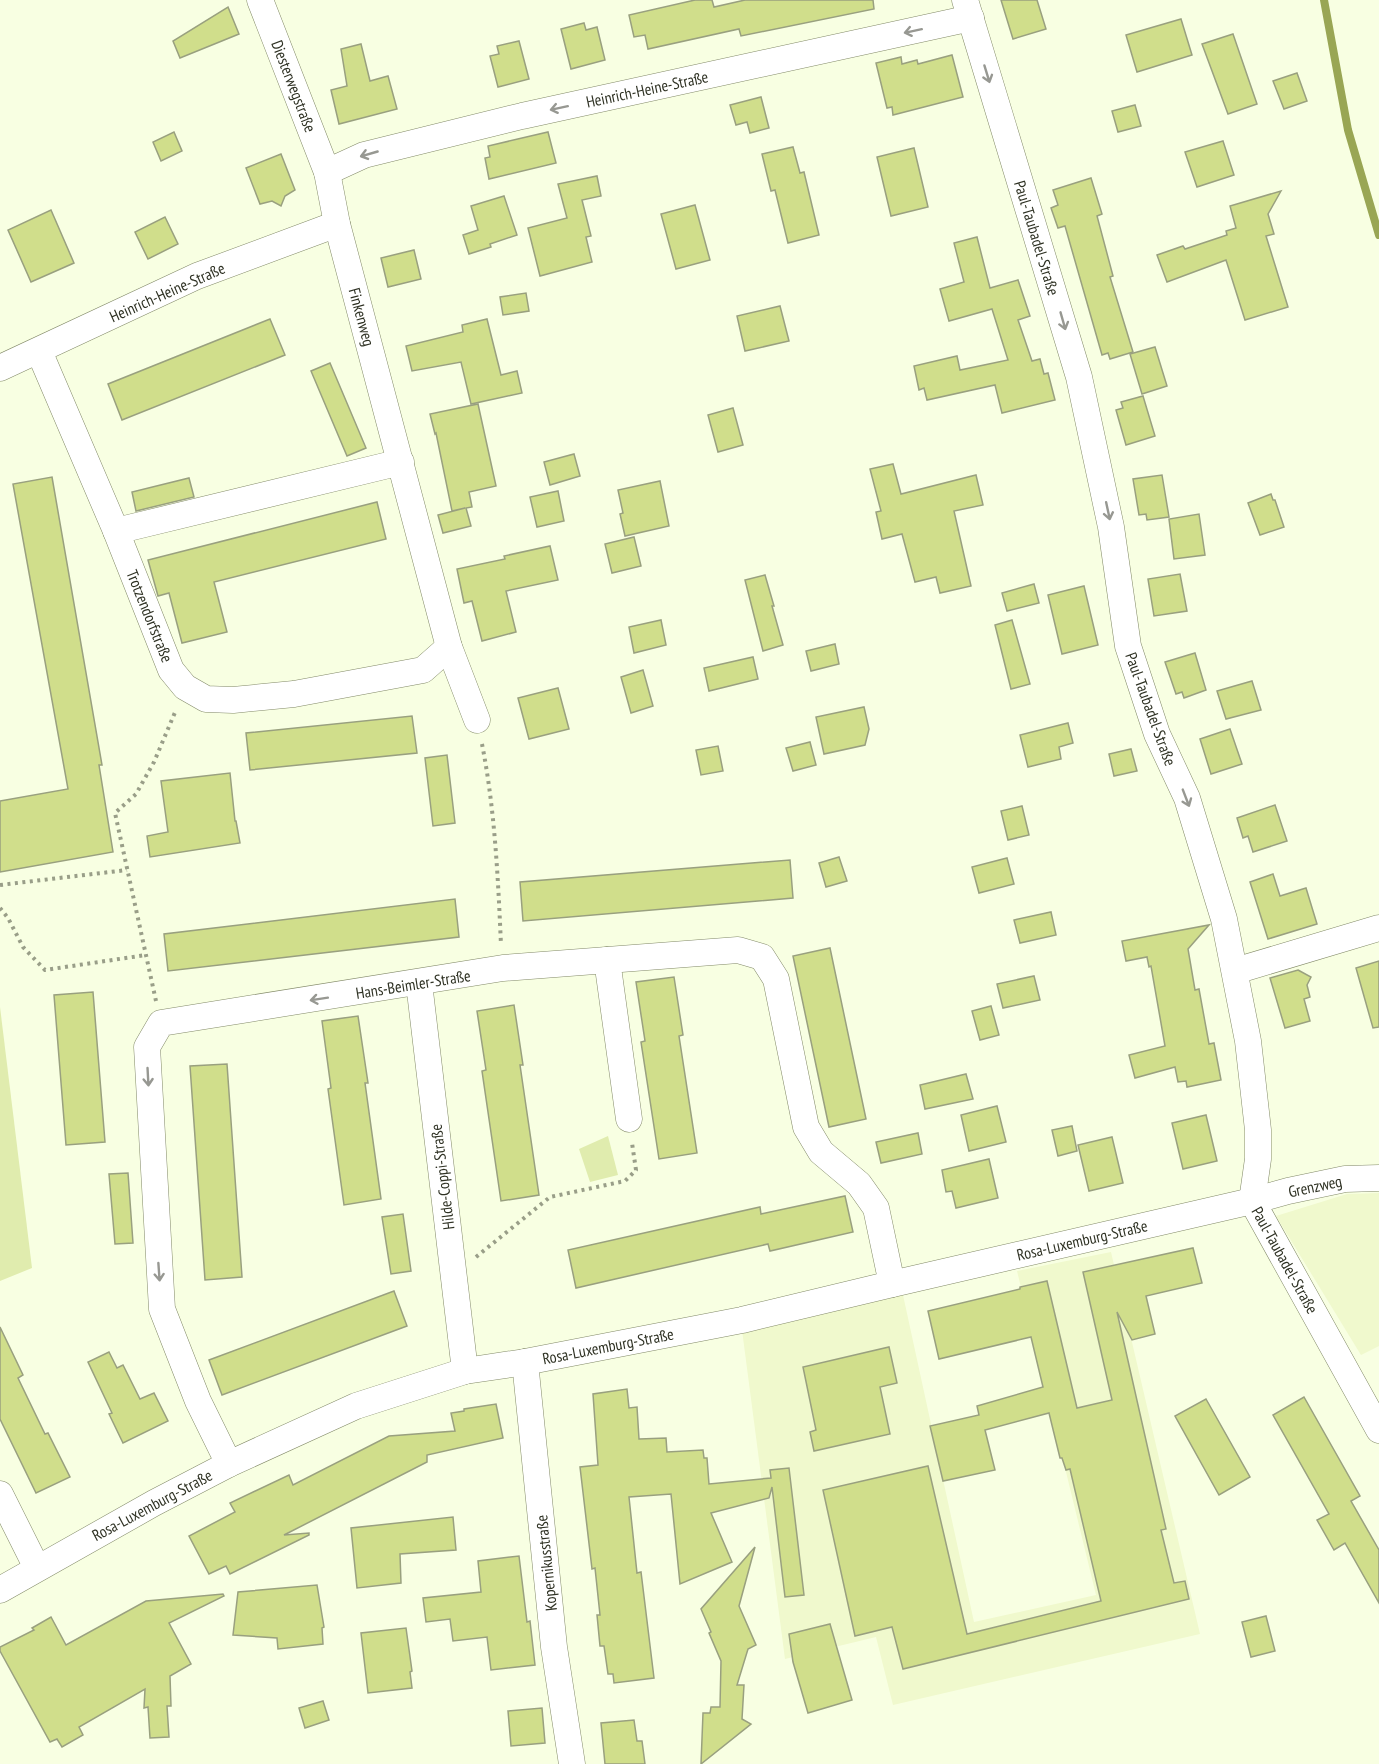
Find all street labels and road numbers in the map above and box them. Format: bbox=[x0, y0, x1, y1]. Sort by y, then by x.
street label: Diesterwegstraße bbox=[267, 37, 321, 135]
street label: Heinrich-Heine-Straße bbox=[584, 66, 710, 112]
street label: Paul-Taubadel-Straße bbox=[1010, 178, 1064, 298]
street label: Heinrich-Heine-Straße bbox=[106, 258, 228, 326]
street label: Finkenweg bbox=[345, 286, 379, 348]
street label: Trotzendorfstraße bbox=[122, 567, 178, 665]
street label: Paul-Taubadel-Straße bbox=[1121, 650, 1181, 768]
street label: Hans-Beimler-Straße bbox=[354, 965, 472, 1003]
street label: Hilde-Coppi-Straße bbox=[426, 1123, 458, 1231]
street label: Grenzweg bbox=[1286, 1171, 1344, 1201]
street label: Paul-Taubadel-Straße bbox=[1247, 1203, 1323, 1317]
street label: Rosa-Luxemburg-Straße bbox=[1015, 1215, 1149, 1265]
street label: Rosa-Luxemburg-Straße bbox=[541, 1323, 675, 1369]
street label: Rosa-Luxemburg-Straße bbox=[88, 1465, 216, 1545]
street label: Kopernikusstraße bbox=[531, 1514, 561, 1612]

